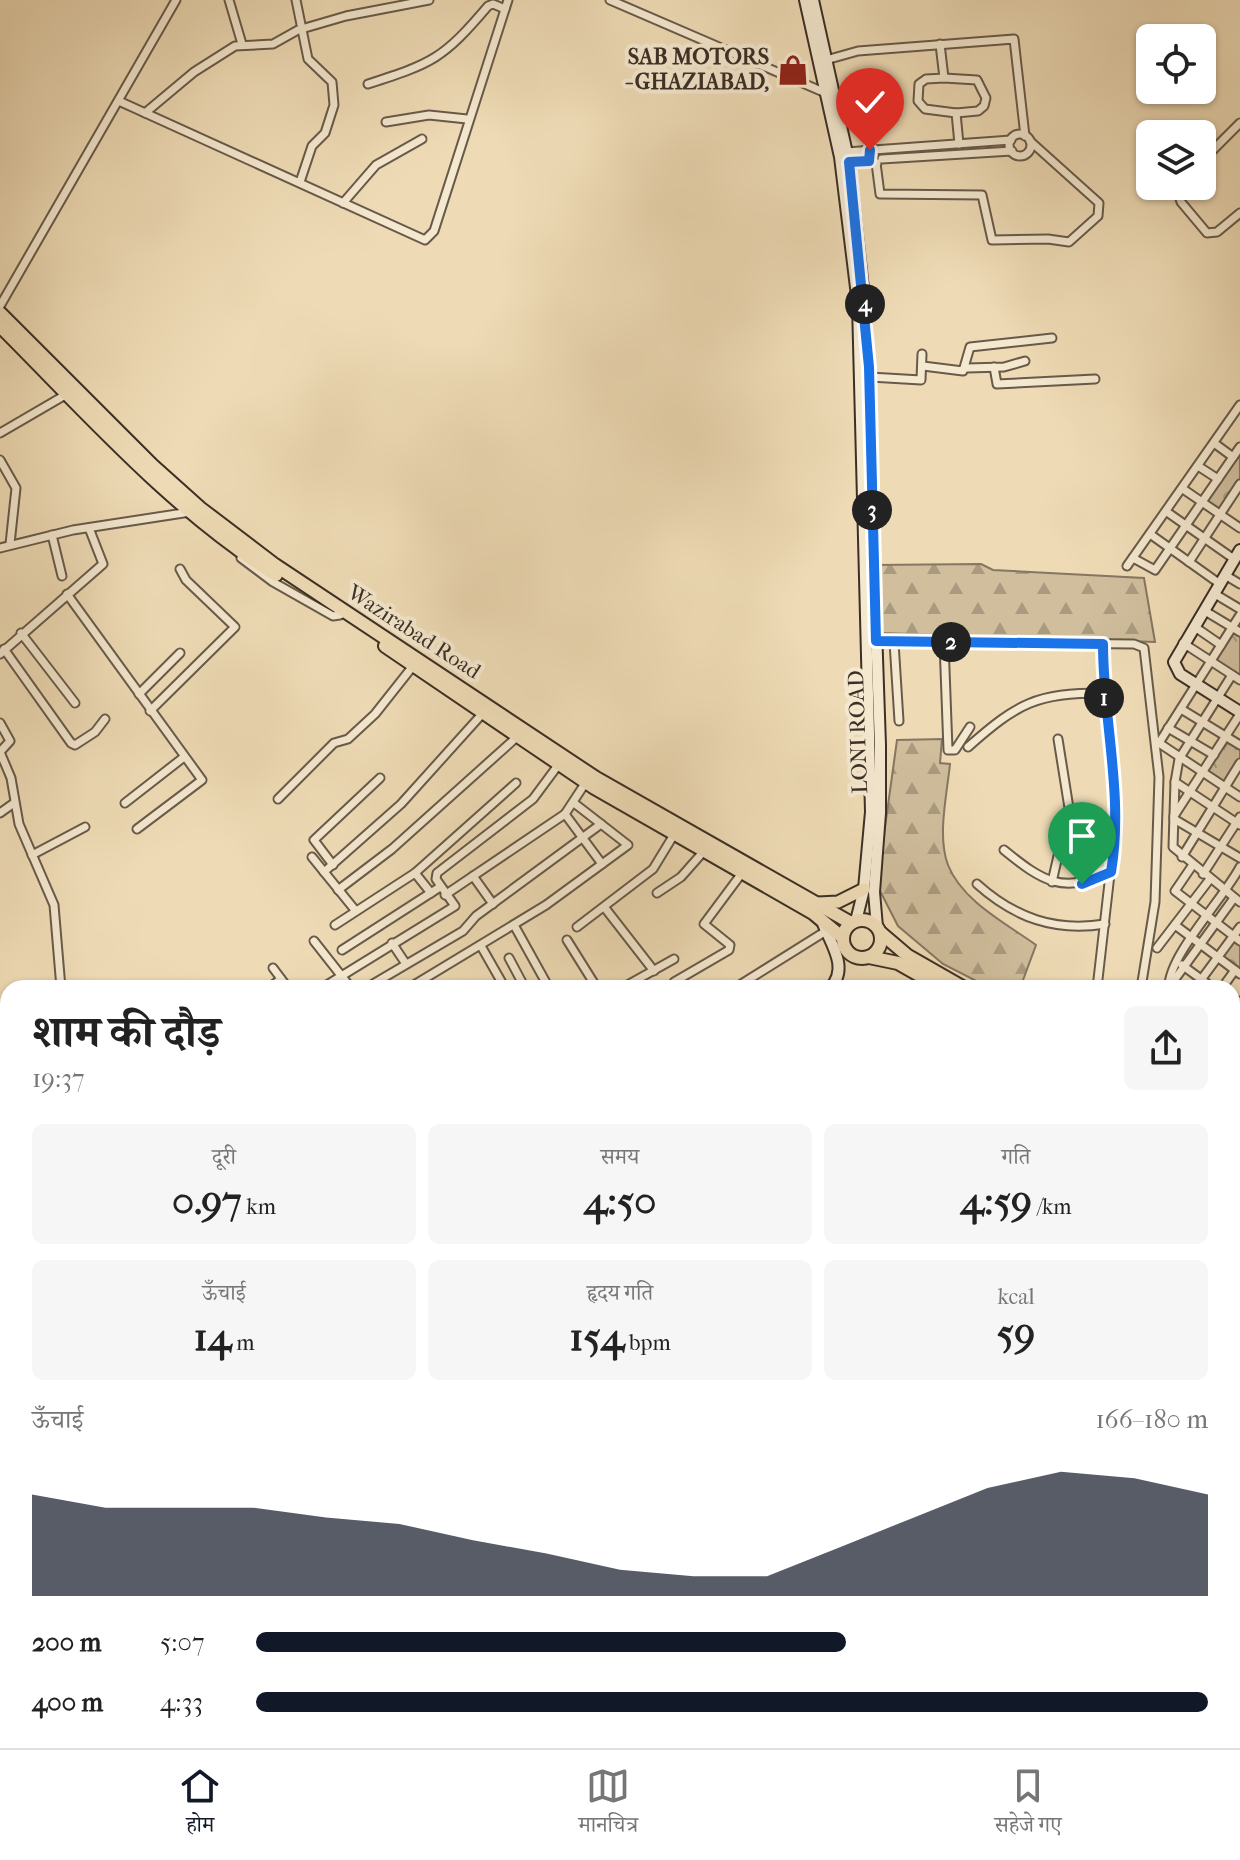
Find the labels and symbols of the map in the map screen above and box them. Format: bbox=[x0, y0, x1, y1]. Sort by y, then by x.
place label: SAB MOTORS - GHAZIABAD, bbox=[624, 44, 769, 95]
shop icon: SAB MOTORS - GHAZIABAD, bbox=[776, 53, 810, 87]
pin bbox=[836, 68, 904, 150]
pin: 4 bbox=[845, 284, 885, 324]
pin: 3 bbox=[852, 490, 892, 530]
street label: Wazirabad Road bbox=[342, 579, 486, 685]
pin: 2 bbox=[931, 622, 971, 662]
street label: LONI ROAD bbox=[843, 670, 873, 794]
pin: 1 bbox=[1084, 678, 1124, 718]
pin bbox=[1048, 802, 1116, 884]

